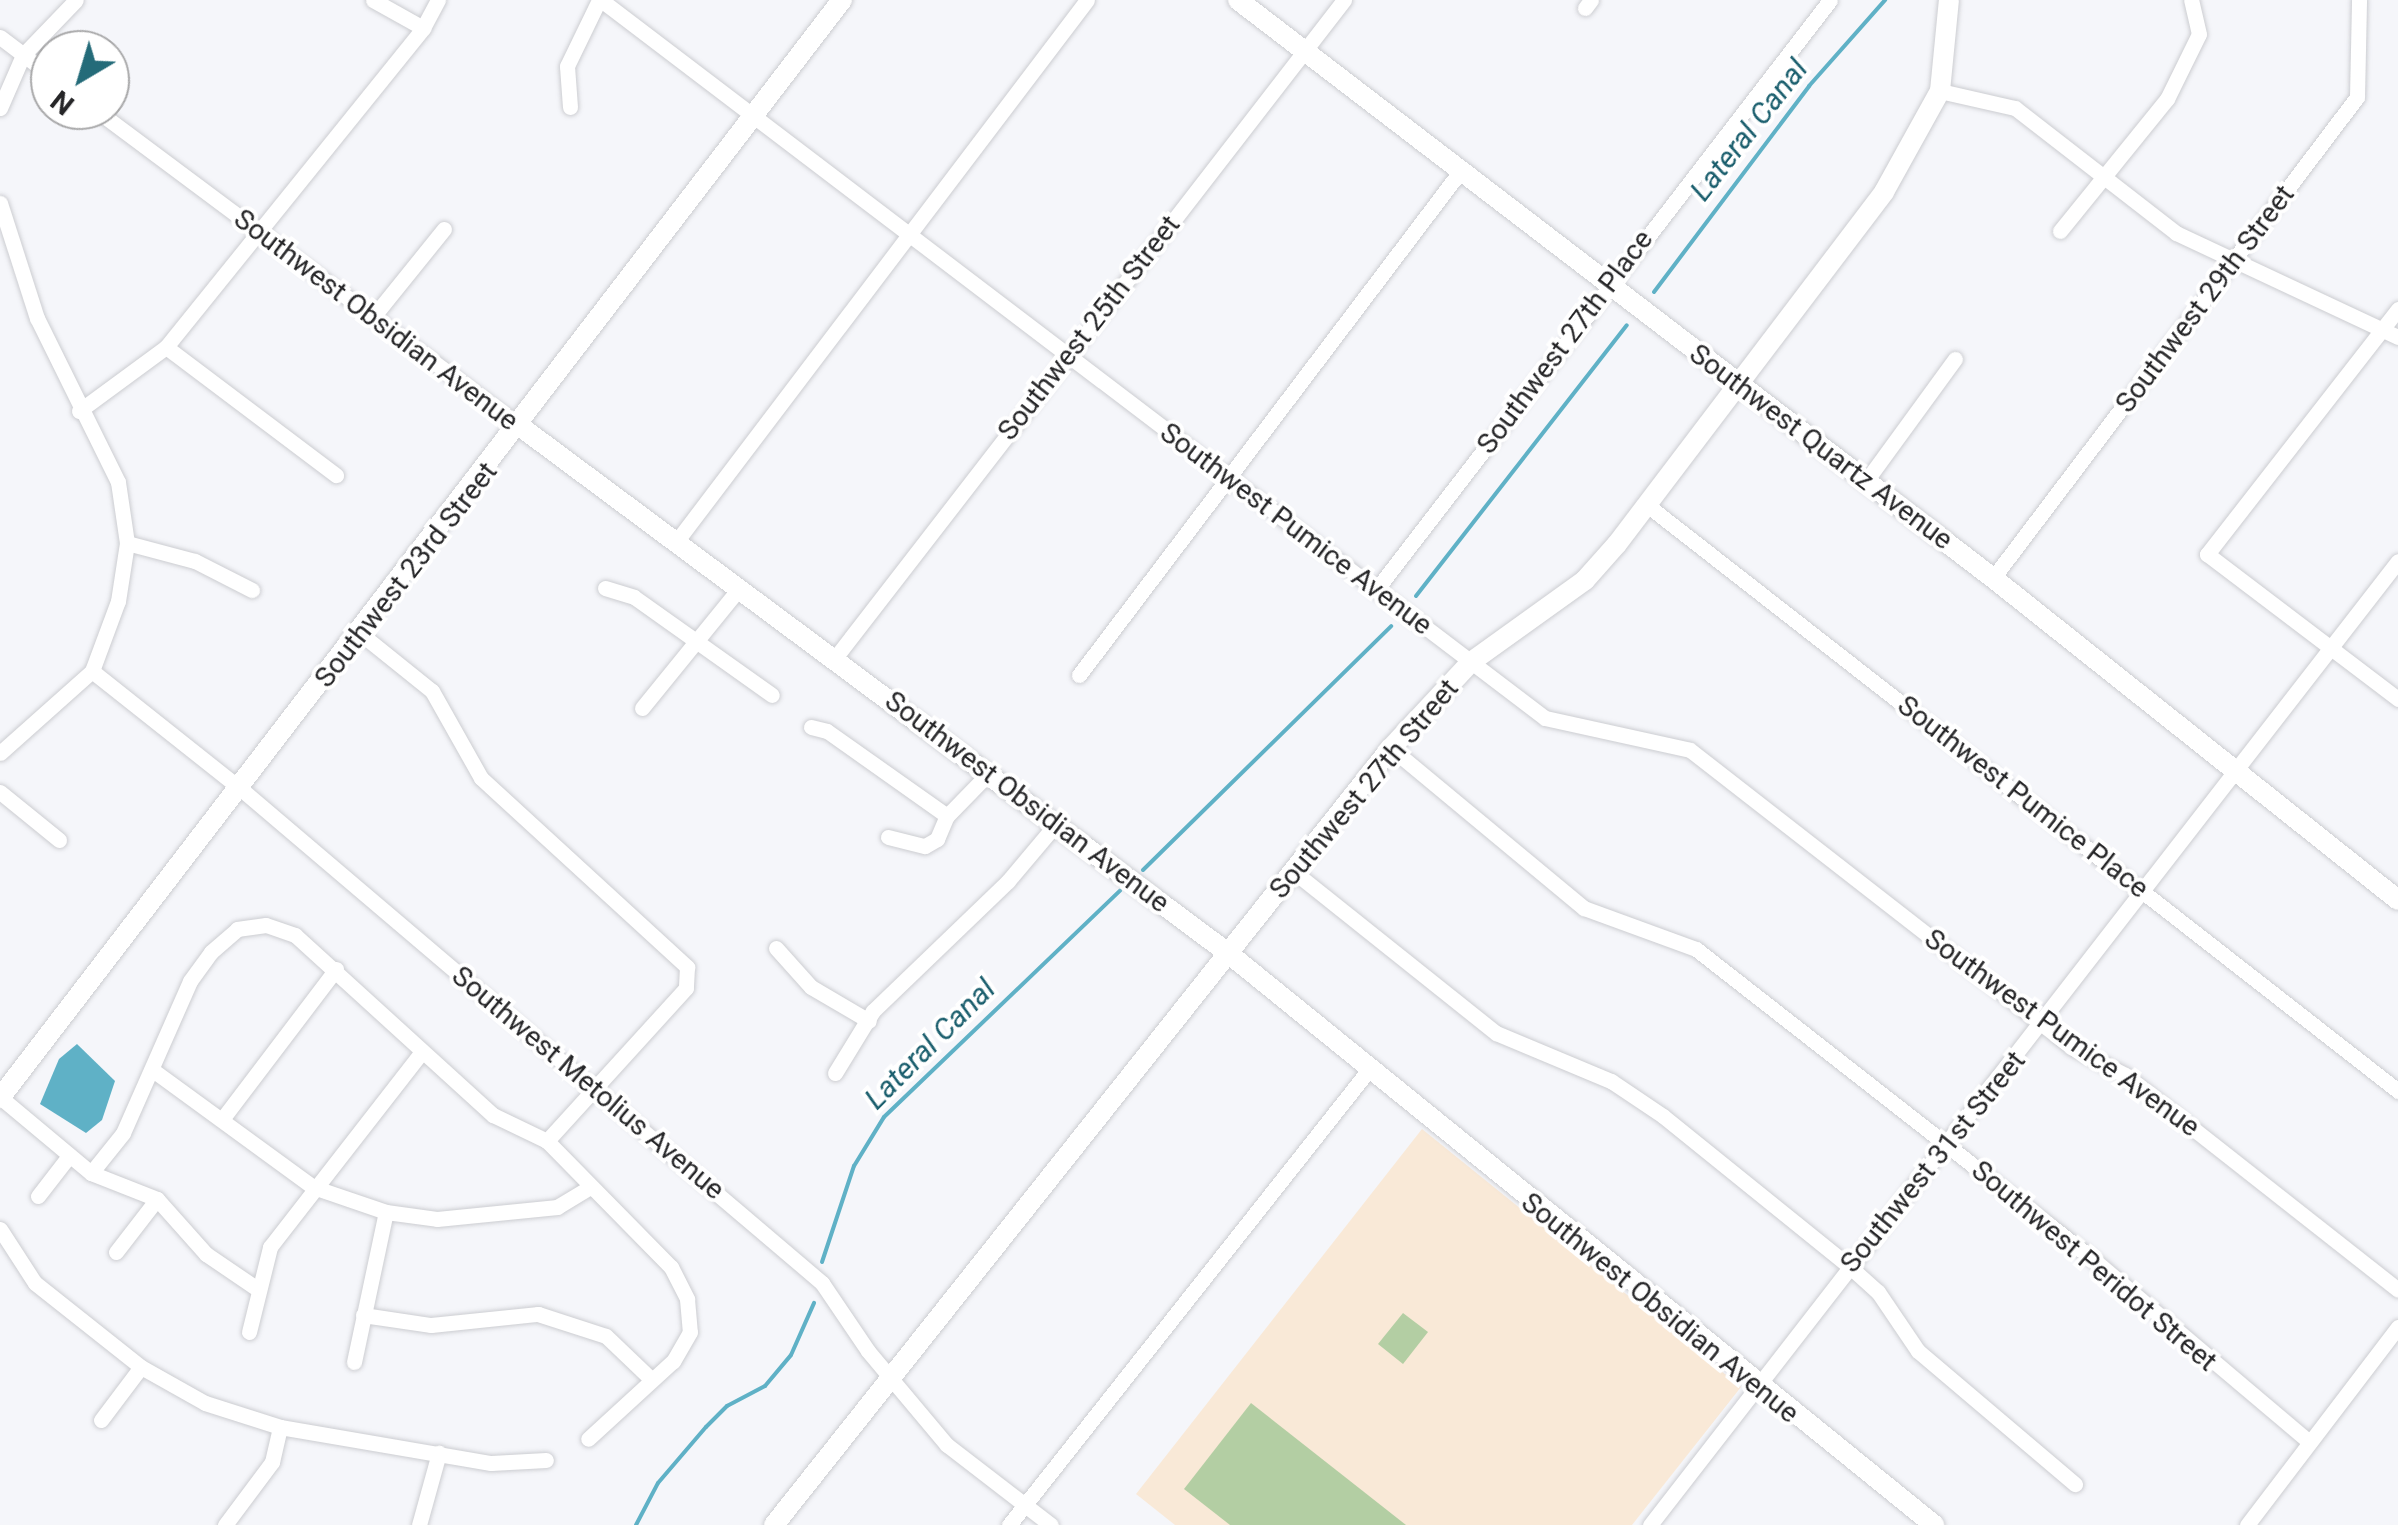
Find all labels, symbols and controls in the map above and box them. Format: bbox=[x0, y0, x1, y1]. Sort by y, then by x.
north arrow bbox=[30, 30, 130, 130]
water label: Lateral Canal bbox=[1683, 52, 1815, 208]
text: N bbox=[45, 83, 80, 122]
street label: Southwest 29th Street bbox=[2109, 179, 2301, 419]
street label: Southwest Obsidian Avenue bbox=[227, 202, 525, 438]
street label: Southwest 25th Street bbox=[991, 209, 1187, 447]
street label: Southwest 27th Place bbox=[1470, 224, 1660, 460]
street label: Southwest Quartz Avenue bbox=[1683, 337, 1959, 557]
street label: Southwest Pumice Avenue bbox=[1154, 416, 1438, 642]
street label: Southwest 23rd Street bbox=[308, 456, 504, 694]
street label: Southwest 27th Street bbox=[1262, 673, 1466, 905]
street label: Southwest Obsidian Avenue bbox=[878, 684, 1176, 920]
street label: Southwest Pumice Place bbox=[1891, 689, 2155, 905]
street label: Southwest Pumice Avenue bbox=[1918, 922, 2206, 1144]
street label: Southwest Metolius Avenue bbox=[445, 959, 731, 1207]
water label: Lateral Canal bbox=[857, 971, 1003, 1117]
street label: Southwest 31st Street bbox=[1833, 1045, 2033, 1279]
street label: Southwest Peridot Street bbox=[1965, 1154, 2223, 1378]
street label: Southwest Obsidian Avenue bbox=[1515, 1186, 1805, 1430]

